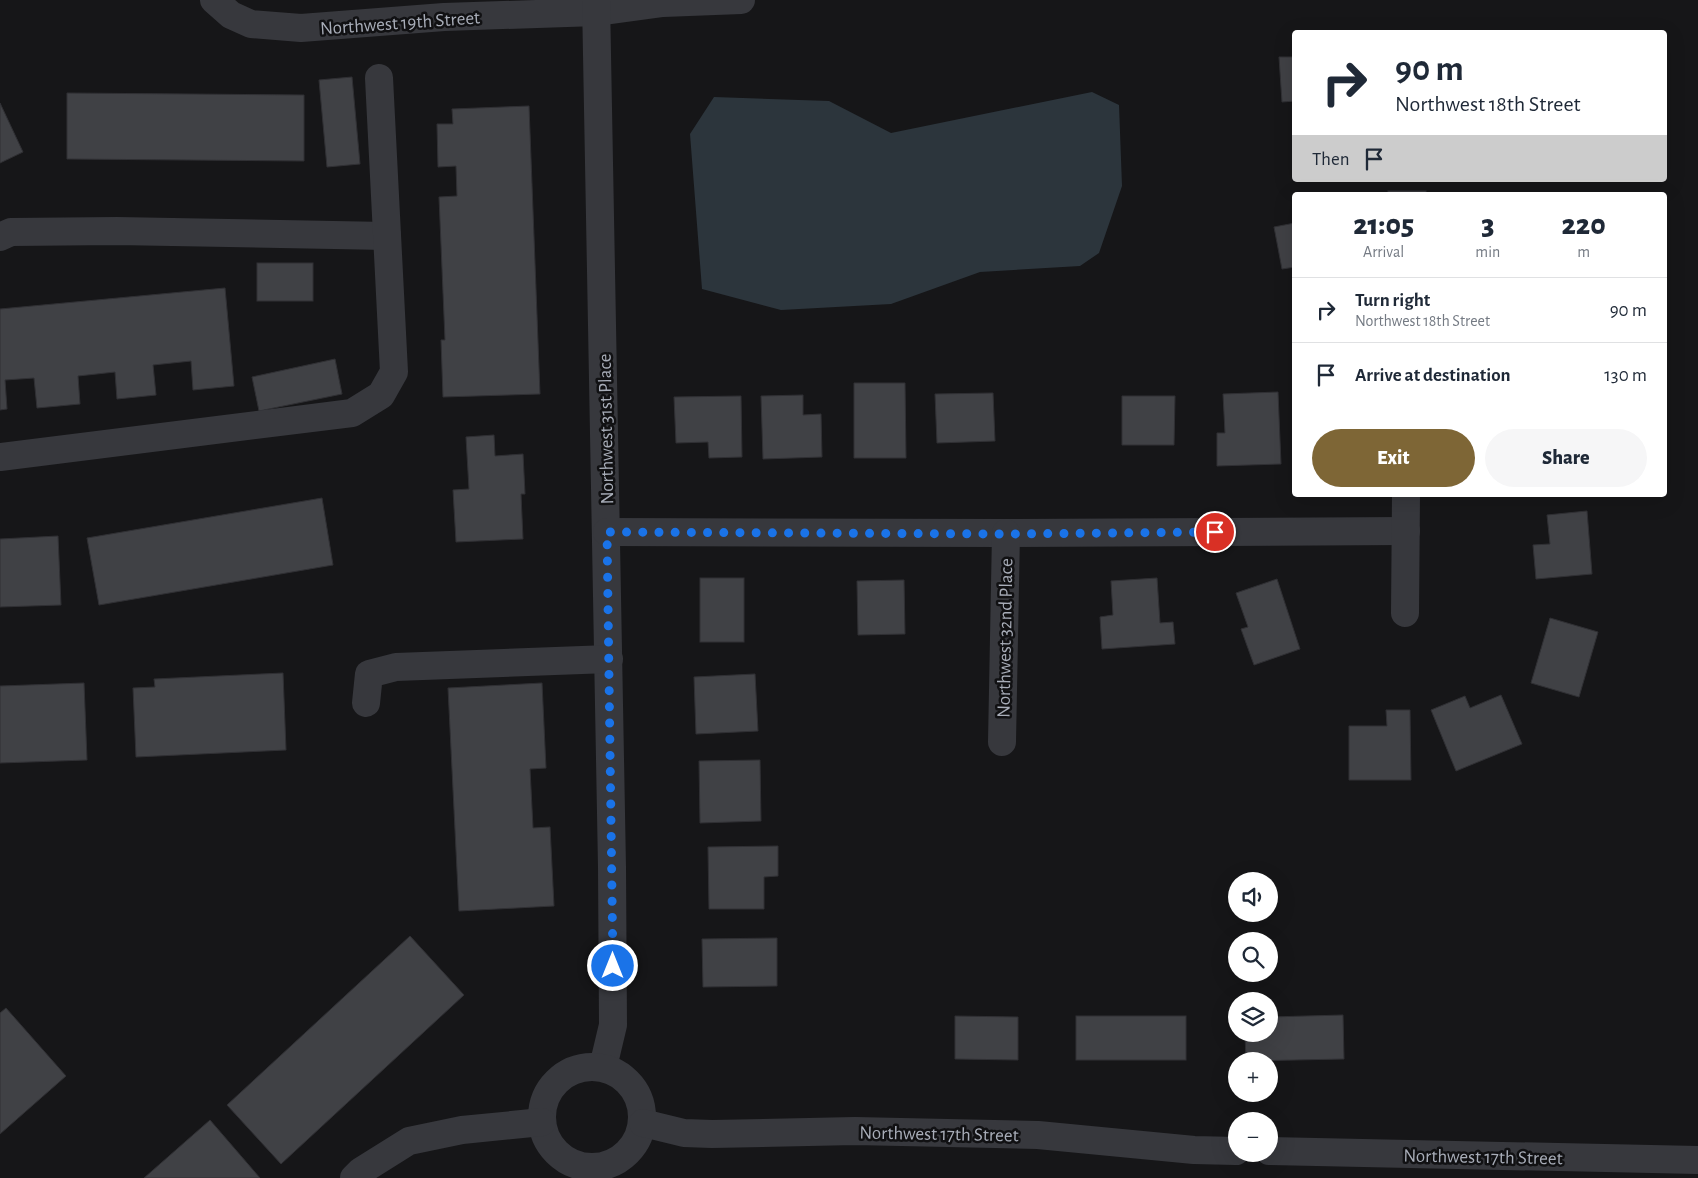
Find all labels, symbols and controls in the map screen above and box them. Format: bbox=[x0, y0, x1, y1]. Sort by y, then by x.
street label: Northwest 19th Street bbox=[320, 8, 481, 39]
icon: right bbox=[1312, 50, 1377, 115]
text: 90 m bbox=[1395, 52, 1464, 87]
text: Northwest 18th Street bbox=[1395, 93, 1581, 115]
icon: arrive bbox=[1360, 145, 1388, 173]
text: Then bbox=[1312, 150, 1350, 169]
text: 21:05 bbox=[1353, 210, 1414, 240]
text: 3 bbox=[1481, 210, 1494, 240]
text: 220 bbox=[1561, 210, 1606, 240]
text: Arrival bbox=[1363, 244, 1404, 260]
text: min bbox=[1475, 244, 1500, 260]
text: m bbox=[1577, 244, 1590, 260]
text: Turn right bbox=[1355, 291, 1430, 310]
icon: right bbox=[1312, 296, 1340, 324]
text: 90 m bbox=[1610, 301, 1647, 320]
text: Northwest 18th Street bbox=[1355, 313, 1490, 329]
street label: Northwest 31st Place bbox=[596, 353, 617, 505]
icon: arrive bbox=[1312, 361, 1340, 389]
text: Arrive at destination bbox=[1355, 366, 1511, 385]
text: 130 m bbox=[1604, 366, 1647, 385]
button: Exit bbox=[1312, 429, 1475, 487]
button: Share bbox=[1485, 429, 1647, 487]
pin bbox=[1194, 511, 1236, 553]
icon: arrive bbox=[1201, 518, 1229, 546]
street label: Northwest 32nd Place bbox=[995, 558, 1016, 718]
map controls bbox=[1228, 872, 1278, 1162]
button: sound bbox=[1228, 872, 1278, 922]
button: search bbox=[1228, 932, 1278, 982]
position arrow bbox=[586, 939, 638, 991]
button: layers bbox=[1228, 992, 1278, 1042]
button: + bbox=[1228, 1052, 1278, 1102]
button: − bbox=[1228, 1112, 1278, 1162]
street label: Northwest 17th Street bbox=[859, 1124, 1019, 1145]
street label: Northwest 17th Street bbox=[1403, 1147, 1563, 1168]

